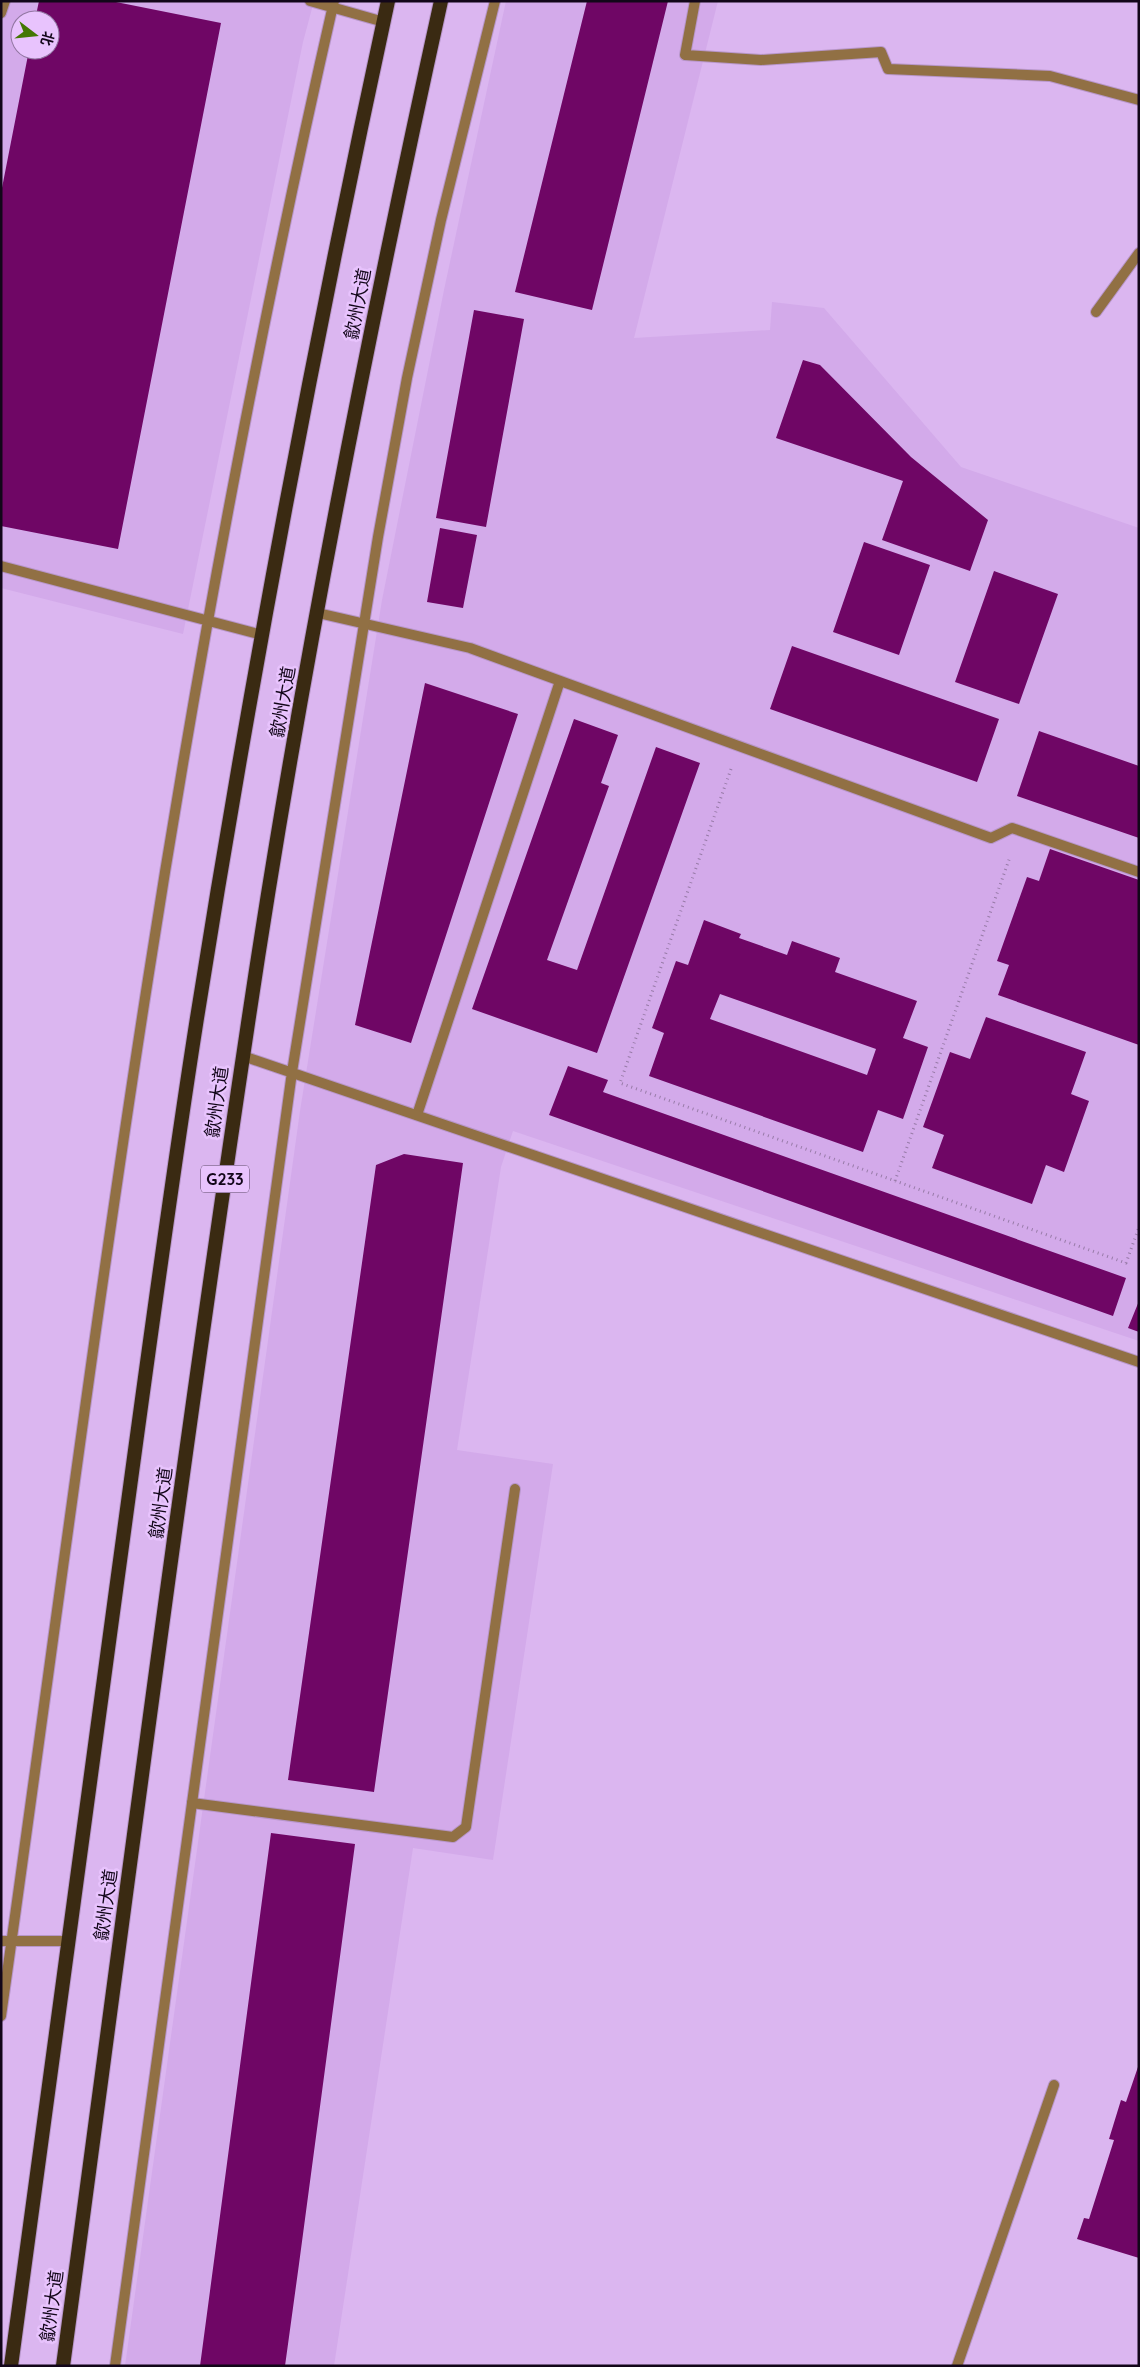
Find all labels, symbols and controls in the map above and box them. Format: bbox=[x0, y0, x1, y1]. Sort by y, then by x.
north arrow bbox=[10, 10, 60, 60]
text: 北 bbox=[37, 29, 58, 48]
street label: 歙州大道 bbox=[339, 266, 376, 341]
street label: 歙州大道 bbox=[265, 664, 300, 739]
street label: 歙州大道 bbox=[200, 1065, 233, 1139]
road number: G233 bbox=[201, 1166, 249, 1192]
street label: 歙州大道 bbox=[144, 1466, 177, 1540]
street label: 歙州大道 bbox=[89, 1868, 122, 1942]
street label: 歙州大道 bbox=[35, 2269, 68, 2343]

